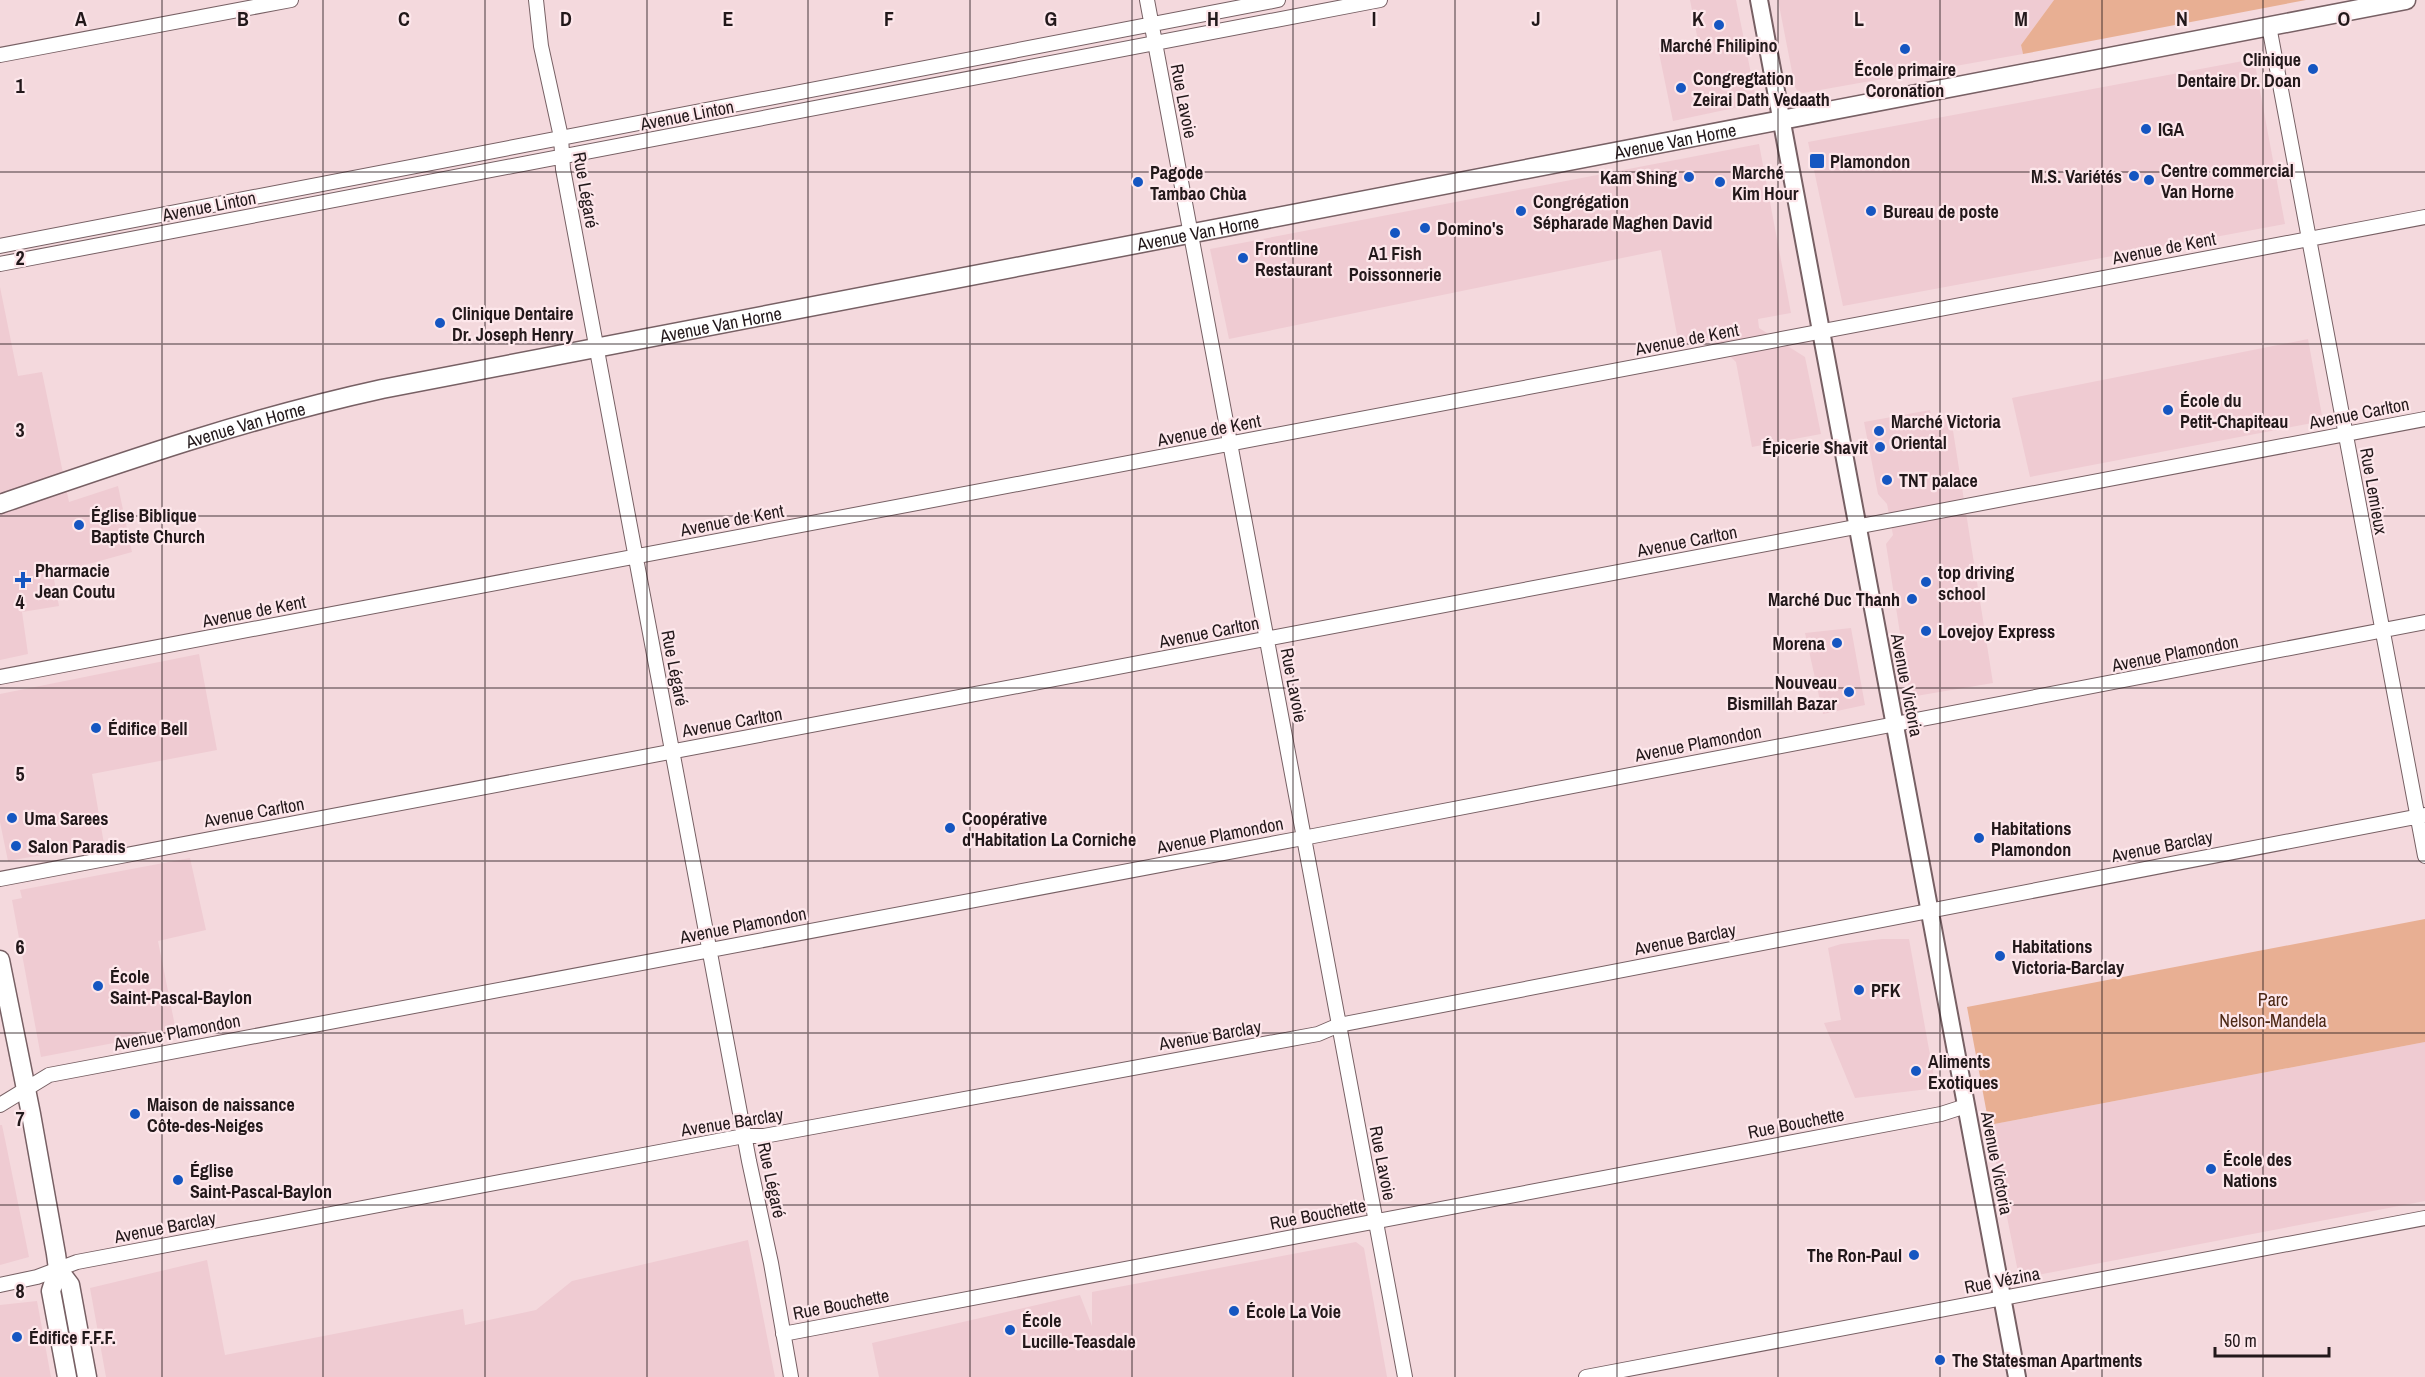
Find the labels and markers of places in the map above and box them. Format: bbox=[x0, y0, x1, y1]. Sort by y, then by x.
marker: Marché Fhilipino bbox=[1712, 18, 1726, 32]
place label: Marché Fhilipino bbox=[1660, 33, 1778, 58]
marker: École primaire Coronation bbox=[1898, 42, 1912, 56]
place label: Clinique Dentaire Dr. Doan bbox=[2177, 47, 2301, 93]
place label: École primaire Coronation bbox=[1854, 57, 1956, 103]
marker: Clinique Dentaire Dr. Doan bbox=[2306, 62, 2320, 76]
place label: Congregtation Zeirai Dath Vedaath bbox=[1693, 66, 1830, 112]
marker: Congregtation Zeirai Dath Vedaath bbox=[1674, 81, 1688, 95]
place label: IGA bbox=[2158, 117, 2185, 142]
marker: IGA bbox=[2139, 122, 2153, 136]
place label: Plamondon bbox=[1830, 149, 1910, 174]
marker: Plamondon bbox=[1808, 152, 1826, 170]
place label: Centre commercial Van Horne bbox=[2161, 158, 2294, 204]
place label: Pagode Tambao Chùa bbox=[1150, 160, 1247, 206]
place label: Marché Kim Hour bbox=[1732, 160, 1799, 206]
place label: M.S. Variétés bbox=[2031, 164, 2122, 189]
place label: Kam Shing bbox=[1600, 165, 1677, 190]
marker: M.S. Variétés bbox=[2127, 169, 2141, 183]
marker: Kam Shing bbox=[1682, 170, 1696, 184]
marker: Centre commercial Van Horne bbox=[2142, 173, 2156, 187]
marker: Pagode Tambao Chùa bbox=[1131, 175, 1145, 189]
marker: Marché Kim Hour bbox=[1713, 175, 1727, 189]
place label: Congrégation Sépharade Maghen David bbox=[1533, 189, 1713, 235]
place label: Bureau de poste bbox=[1883, 199, 1999, 224]
marker: Congrégation Sépharade Maghen David bbox=[1514, 204, 1528, 218]
marker: Bureau de poste bbox=[1864, 204, 1878, 218]
place label: Domino's bbox=[1437, 216, 1504, 241]
marker: Domino's bbox=[1418, 221, 1432, 235]
marker: A1 Fish Poissonnerie bbox=[1388, 226, 1402, 240]
place label: Frontline Restaurant bbox=[1255, 236, 1332, 282]
place label: A1 Fish Poissonnerie bbox=[1349, 241, 1441, 287]
marker: Frontline Restaurant bbox=[1236, 251, 1250, 265]
place label: Clinique Dentaire Dr. Joseph Henry bbox=[452, 301, 574, 347]
marker: Clinique Dentaire Dr. Joseph Henry bbox=[433, 316, 447, 330]
place label: École du Petit-Chapiteau bbox=[2180, 388, 2288, 434]
marker: École du Petit-Chapiteau bbox=[2161, 403, 2175, 417]
place label: Marché Victoria Oriental bbox=[1891, 409, 2001, 455]
marker: Marché Victoria Oriental bbox=[1872, 424, 1886, 438]
place label: Épicerie Shavit bbox=[1762, 435, 1868, 460]
marker: Épicerie Shavit bbox=[1873, 440, 1887, 454]
place label: TNT palace bbox=[1899, 468, 1978, 493]
marker: TNT palace bbox=[1880, 473, 1894, 487]
place label: Église Biblique Baptiste Church bbox=[91, 503, 205, 549]
marker: Église Biblique Baptiste Church bbox=[72, 518, 86, 532]
place label: Pharmacie Jean Coutu bbox=[35, 558, 115, 604]
place label: top driving school bbox=[1938, 560, 2014, 606]
marker: Pharmacie Jean Coutu bbox=[16, 573, 30, 587]
marker: top driving school bbox=[1919, 575, 1933, 589]
place label: Marché Duc Thanh bbox=[1768, 587, 1900, 612]
marker: Marché Duc Thanh bbox=[1905, 592, 1919, 606]
place label: Lovejoy Express bbox=[1938, 619, 2055, 644]
marker: Lovejoy Express bbox=[1919, 624, 1933, 638]
place label: Morena bbox=[1773, 631, 1826, 656]
marker: Morena bbox=[1830, 636, 1844, 650]
place label: Nouveau Bismillah Bazar bbox=[1727, 670, 1837, 716]
marker: Nouveau Bismillah Bazar bbox=[1842, 685, 1856, 699]
place label: Édifice Bell bbox=[108, 716, 188, 741]
marker: Édifice Bell bbox=[89, 721, 103, 735]
place label: Uma Sarees bbox=[24, 806, 109, 831]
place label: Coopérative d'Habitation La Corniche bbox=[962, 806, 1136, 852]
marker: Uma Sarees bbox=[5, 811, 19, 825]
place label: Habitations Plamondon bbox=[1991, 816, 2071, 862]
marker: Coopérative d'Habitation La Corniche bbox=[943, 821, 957, 835]
marker: Habitations Plamondon bbox=[1972, 831, 1986, 845]
place label: Salon Paradis bbox=[28, 834, 126, 859]
marker: Salon Paradis bbox=[9, 839, 23, 853]
place label: Habitations Victoria-Barclay bbox=[2012, 934, 2125, 980]
marker: Habitations Victoria-Barclay bbox=[1993, 949, 2007, 963]
place label: École Saint-Pascal-Baylon bbox=[110, 964, 252, 1010]
place label: PFK bbox=[1871, 978, 1901, 1003]
marker: École Saint-Pascal-Baylon bbox=[91, 979, 105, 993]
marker: PFK bbox=[1852, 983, 1866, 997]
place label: Aliments Exotiques bbox=[1928, 1049, 1999, 1095]
marker: Aliments Exotiques bbox=[1909, 1064, 1923, 1078]
place label: Maison de naissance Côte-des-Neiges bbox=[147, 1092, 295, 1138]
marker: Maison de naissance Côte-des-Neiges bbox=[128, 1107, 142, 1121]
place label: École des Nations bbox=[2223, 1147, 2292, 1193]
place label: Église Saint-Pascal-Baylon bbox=[190, 1158, 332, 1204]
marker: École des Nations bbox=[2204, 1162, 2218, 1176]
marker: Église Saint-Pascal-Baylon bbox=[171, 1173, 185, 1187]
place label: The Ron-Paul bbox=[1807, 1243, 1902, 1268]
marker: The Ron-Paul bbox=[1907, 1248, 1921, 1262]
place label: École La Voie bbox=[1246, 1299, 1341, 1324]
marker: École La Voie bbox=[1227, 1304, 1241, 1318]
place label: École Lucille-Teasdale bbox=[1022, 1308, 1136, 1354]
marker: École Lucille-Teasdale bbox=[1003, 1323, 1017, 1337]
place label: Édifice F.F.F. bbox=[29, 1325, 116, 1350]
marker: Édifice F.F.F. bbox=[10, 1330, 24, 1344]
place label: The Statesman Apartments bbox=[1952, 1348, 2143, 1373]
marker: The Statesman Apartments bbox=[1933, 1353, 1947, 1367]

